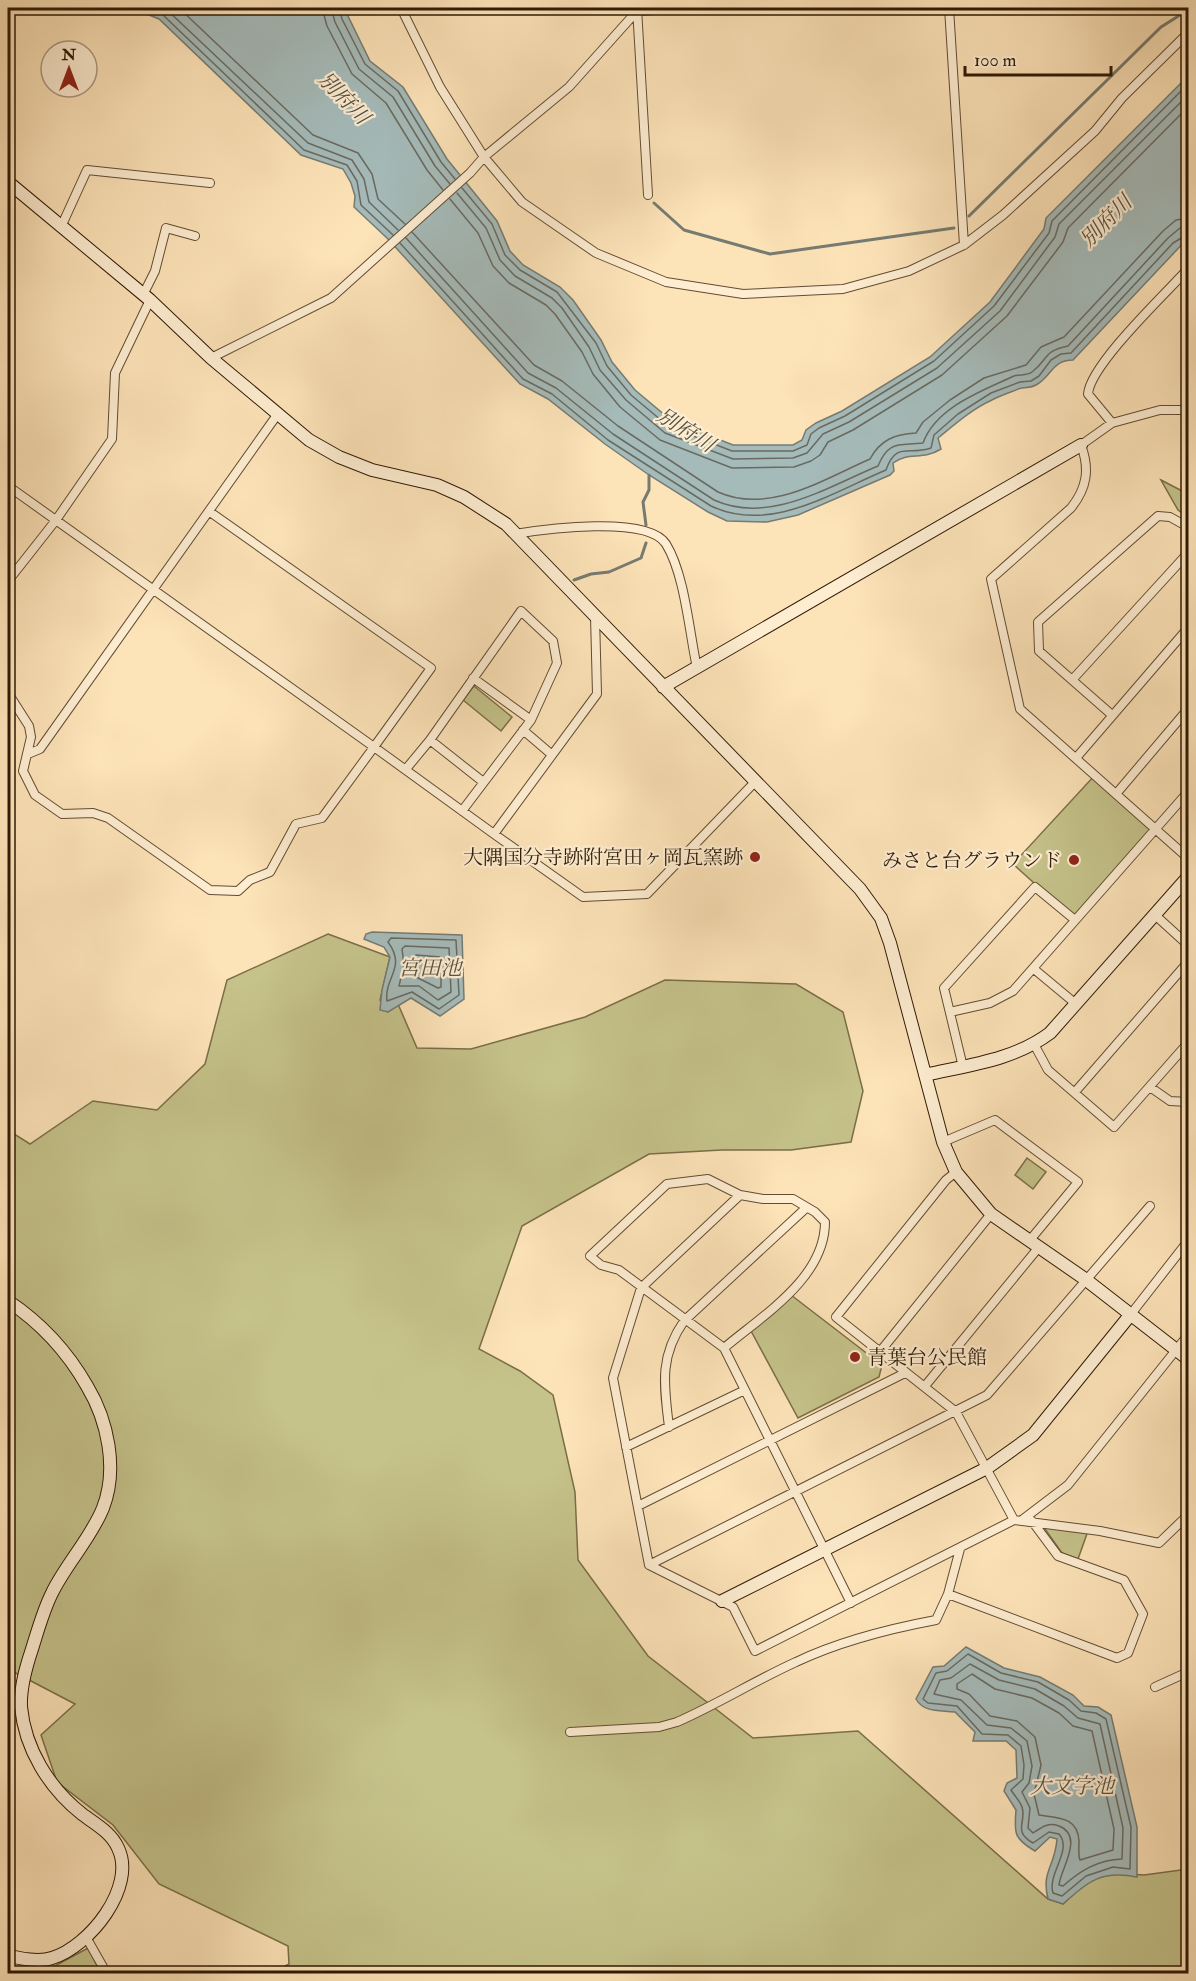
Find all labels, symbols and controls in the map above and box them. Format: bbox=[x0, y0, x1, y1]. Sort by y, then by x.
north arrow bbox=[39, 39, 99, 99]
scale bar bbox=[965, 39, 1110, 77]
text: N bbox=[61, 45, 77, 65]
text: 100 m bbox=[974, 49, 1017, 72]
water label: 別府川 bbox=[312, 66, 377, 132]
water label: 別府川 bbox=[1075, 188, 1140, 253]
water label: 別府川 bbox=[652, 402, 721, 460]
place label: 大隅国分寺跡附宮田ヶ岡瓦窯跡 bbox=[463, 845, 743, 870]
place label: みさと台グラウンド bbox=[882, 848, 1062, 873]
marker: 大隅国分寺跡附宮田ヶ岡瓦窯跡 bbox=[748, 850, 762, 864]
marker: みさと台グラウンド bbox=[1067, 853, 1081, 867]
water label: 宮田池 bbox=[399, 955, 463, 982]
place label: 青葉台公民館 bbox=[867, 1345, 987, 1370]
marker: 青葉台公民館 bbox=[848, 1350, 862, 1364]
water label: 大文字池 bbox=[1030, 1773, 1116, 1800]

